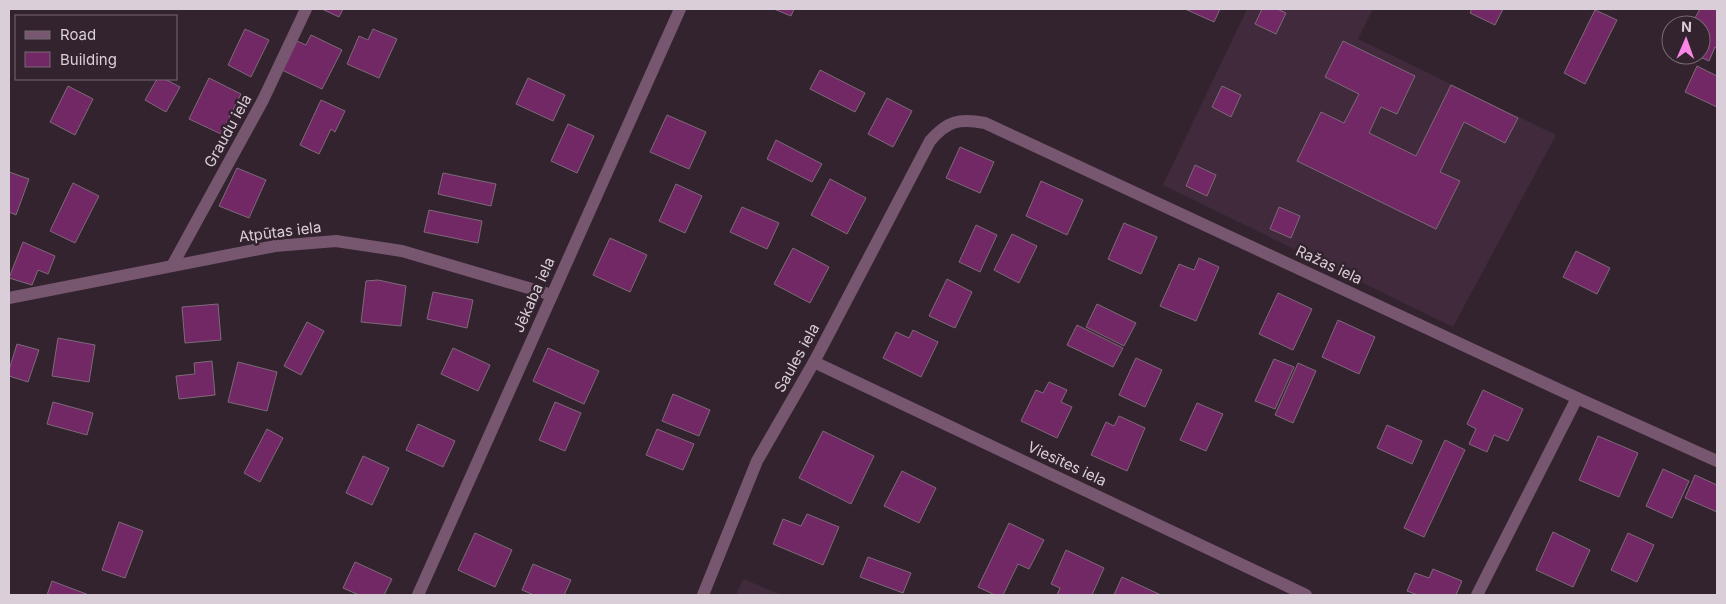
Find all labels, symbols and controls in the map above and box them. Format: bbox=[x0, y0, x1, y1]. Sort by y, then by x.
legend bbox=[15, 15, 178, 80]
north arrow bbox=[1661, 15, 1711, 65]
text: N bbox=[1681, 18, 1692, 35]
text: Road bbox=[60, 25, 96, 44]
text: Building bbox=[60, 50, 117, 69]
street label: Graudu iela bbox=[200, 91, 255, 171]
street label: Atpūtas iela bbox=[238, 217, 322, 246]
street label: Ražas iela bbox=[1293, 241, 1366, 288]
street label: Jēkaba iela bbox=[509, 254, 559, 335]
street label: Saules iela bbox=[770, 320, 823, 396]
street label: Viesītes iela bbox=[1025, 437, 1110, 490]

